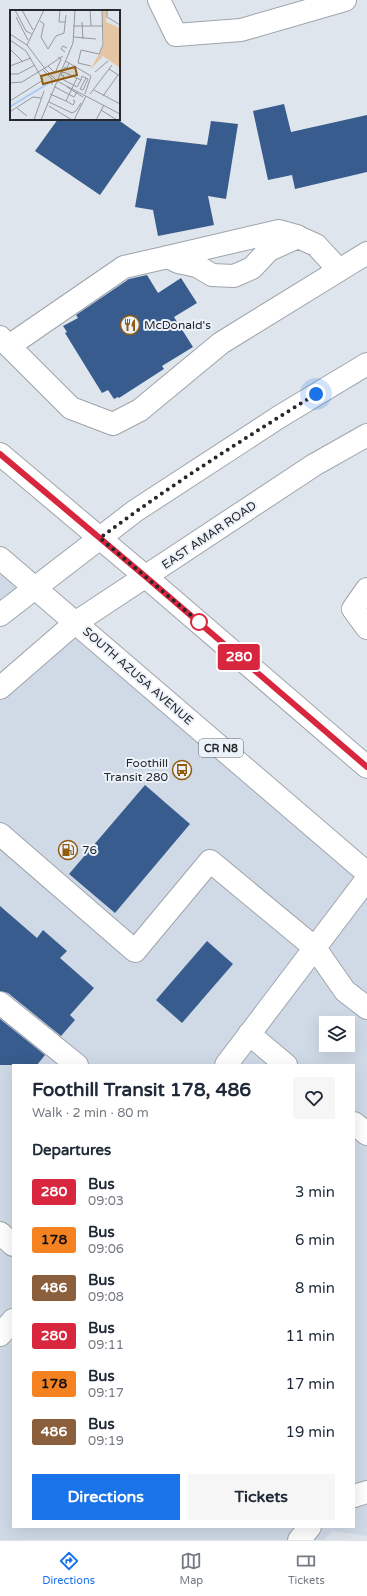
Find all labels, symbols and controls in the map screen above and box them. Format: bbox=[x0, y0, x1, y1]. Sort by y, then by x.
inset map bbox=[10, 10, 120, 120]
restaurant icon: McDonald's bbox=[119, 314, 141, 336]
place label: McDonald's bbox=[144, 318, 211, 332]
your location bbox=[306, 384, 326, 404]
street label: EAST AMAR ROAD bbox=[159, 498, 259, 572]
unlabelled marker bbox=[190, 613, 208, 631]
street label: SOUTH AZUSA AVENUE bbox=[80, 624, 196, 728]
line badge: 280 bbox=[216, 644, 262, 670]
text: 280 bbox=[226, 648, 252, 665]
road number: CR N8 bbox=[199, 739, 243, 757]
place label: Foothill Transit 280 bbox=[104, 756, 168, 784]
bus stop icon: Foothill Transit 280 bbox=[171, 759, 193, 781]
fuel station icon: 76 bbox=[57, 839, 79, 861]
place label: 76 bbox=[82, 843, 97, 857]
map controls bbox=[319, 1016, 355, 1052]
button: layers bbox=[319, 1016, 355, 1052]
button: heart bbox=[293, 1077, 335, 1119]
text: Foothill Transit 178, 486 bbox=[32, 1079, 251, 1101]
text: Walk · 2 min · 80 m bbox=[32, 1105, 149, 1121]
text: Departures bbox=[32, 1141, 111, 1159]
text: Bus bbox=[88, 1175, 115, 1193]
text: 280 bbox=[41, 1183, 67, 1200]
text: 3 min bbox=[295, 1183, 335, 1201]
text: 09:03 bbox=[88, 1193, 124, 1209]
text: Bus bbox=[88, 1223, 115, 1241]
text: 178 bbox=[41, 1231, 67, 1248]
text: 6 min bbox=[295, 1231, 335, 1249]
text: 09:06 bbox=[88, 1241, 124, 1257]
text: Bus bbox=[88, 1271, 115, 1289]
text: 486 bbox=[41, 1279, 67, 1296]
text: 8 min bbox=[295, 1279, 335, 1297]
text: 09:08 bbox=[88, 1289, 124, 1305]
text: Bus bbox=[88, 1319, 115, 1337]
text: 280 bbox=[41, 1327, 67, 1344]
text: 11 min bbox=[286, 1327, 335, 1345]
text: 09:11 bbox=[88, 1337, 124, 1353]
text: Bus bbox=[88, 1367, 115, 1385]
text: 178 bbox=[41, 1375, 67, 1392]
text: 17 min bbox=[286, 1375, 335, 1393]
text: 09:17 bbox=[88, 1385, 124, 1401]
text: Bus bbox=[88, 1415, 115, 1433]
text: 486 bbox=[41, 1423, 67, 1440]
text: 19 min bbox=[286, 1423, 335, 1441]
text: 09:19 bbox=[88, 1433, 124, 1449]
button: Directions bbox=[32, 1474, 180, 1520]
button: Tickets bbox=[188, 1474, 335, 1520]
tab: Directions bbox=[42, 1550, 95, 1587]
tab: Map bbox=[180, 1550, 203, 1587]
tab: Tickets bbox=[288, 1550, 325, 1587]

